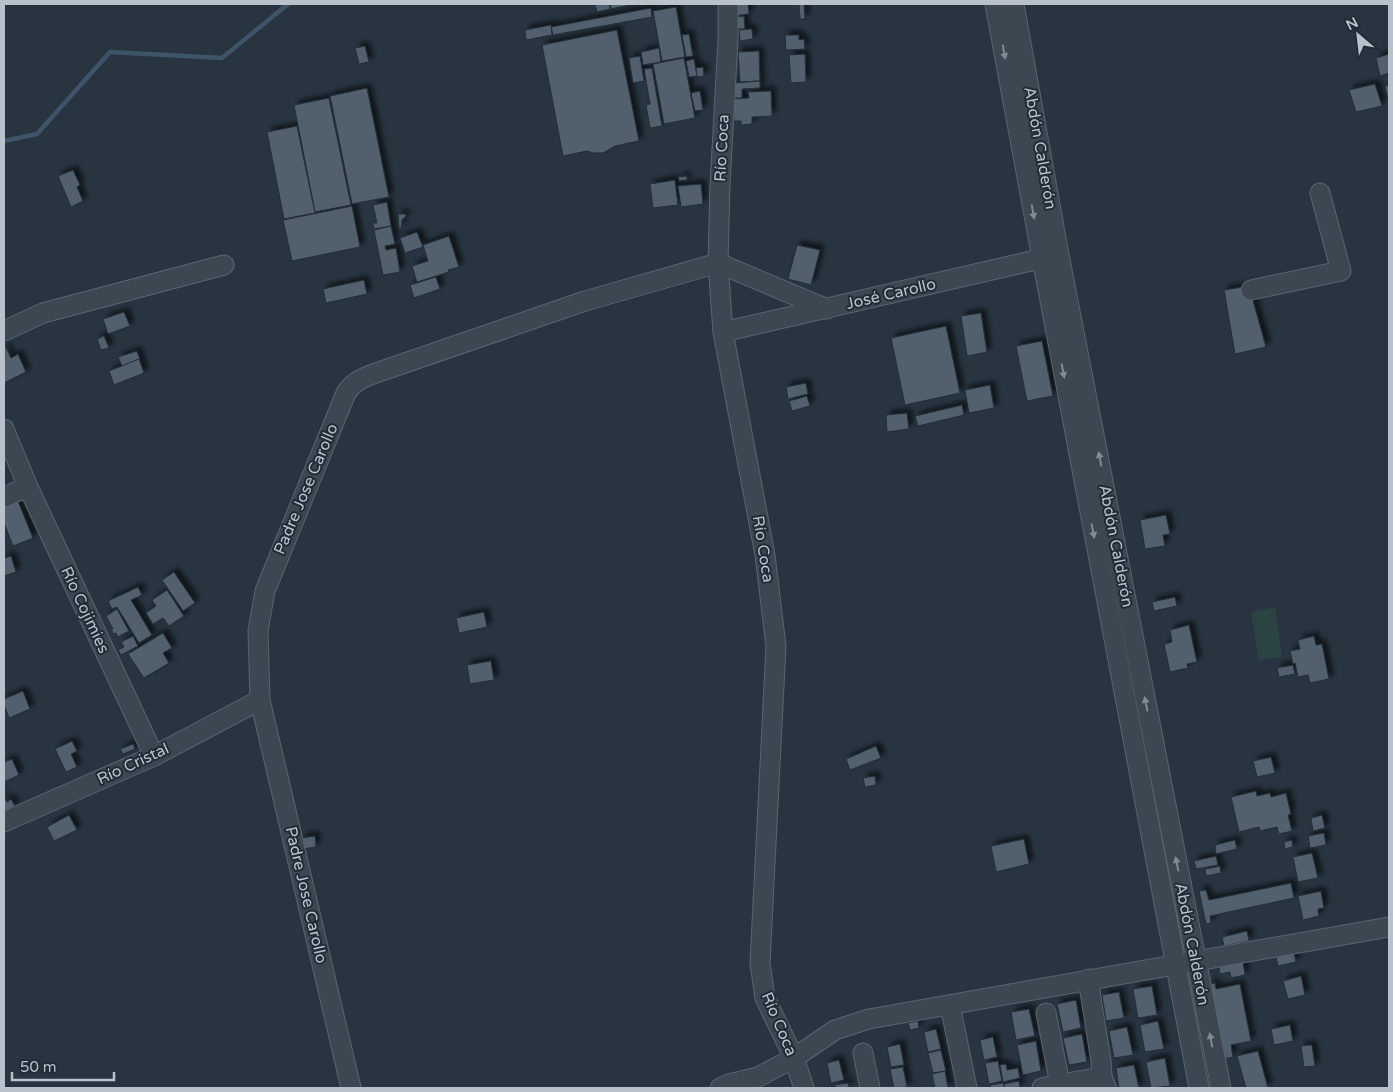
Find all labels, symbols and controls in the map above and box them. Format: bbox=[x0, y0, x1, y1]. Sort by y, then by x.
north arrow bbox=[1333, 10, 1383, 60]
text: N bbox=[1343, 14, 1361, 34]
one-way arrow bbox=[1000, 44, 1008, 59]
street label: Abdón Calderón bbox=[1019, 85, 1061, 211]
street label: Río Coca bbox=[710, 114, 734, 182]
one-way arrow bbox=[1029, 204, 1037, 219]
street label: José Carollo bbox=[844, 274, 938, 314]
one-way arrow bbox=[1059, 364, 1067, 380]
street label: Padre Jose Carollo bbox=[269, 421, 343, 557]
one-way arrow bbox=[1095, 450, 1103, 466]
street label: Abdón Calderón bbox=[1094, 483, 1138, 609]
street label: Río Coca bbox=[748, 514, 778, 584]
one-way arrow bbox=[1089, 523, 1097, 539]
street label: Río Cojimies bbox=[56, 563, 114, 657]
one-way arrow bbox=[1142, 696, 1150, 712]
street label: Río Cristal bbox=[94, 739, 172, 789]
street label: Padre Jose Carollo bbox=[281, 825, 331, 965]
one-way arrow bbox=[1172, 855, 1180, 871]
street label: Abdón Calderón bbox=[1170, 881, 1214, 1007]
street label: Río Coca bbox=[757, 989, 801, 1059]
one-way arrow bbox=[1207, 1033, 1215, 1048]
scale bar bbox=[12, 1050, 115, 1082]
text: 50 m bbox=[20, 1058, 57, 1076]

